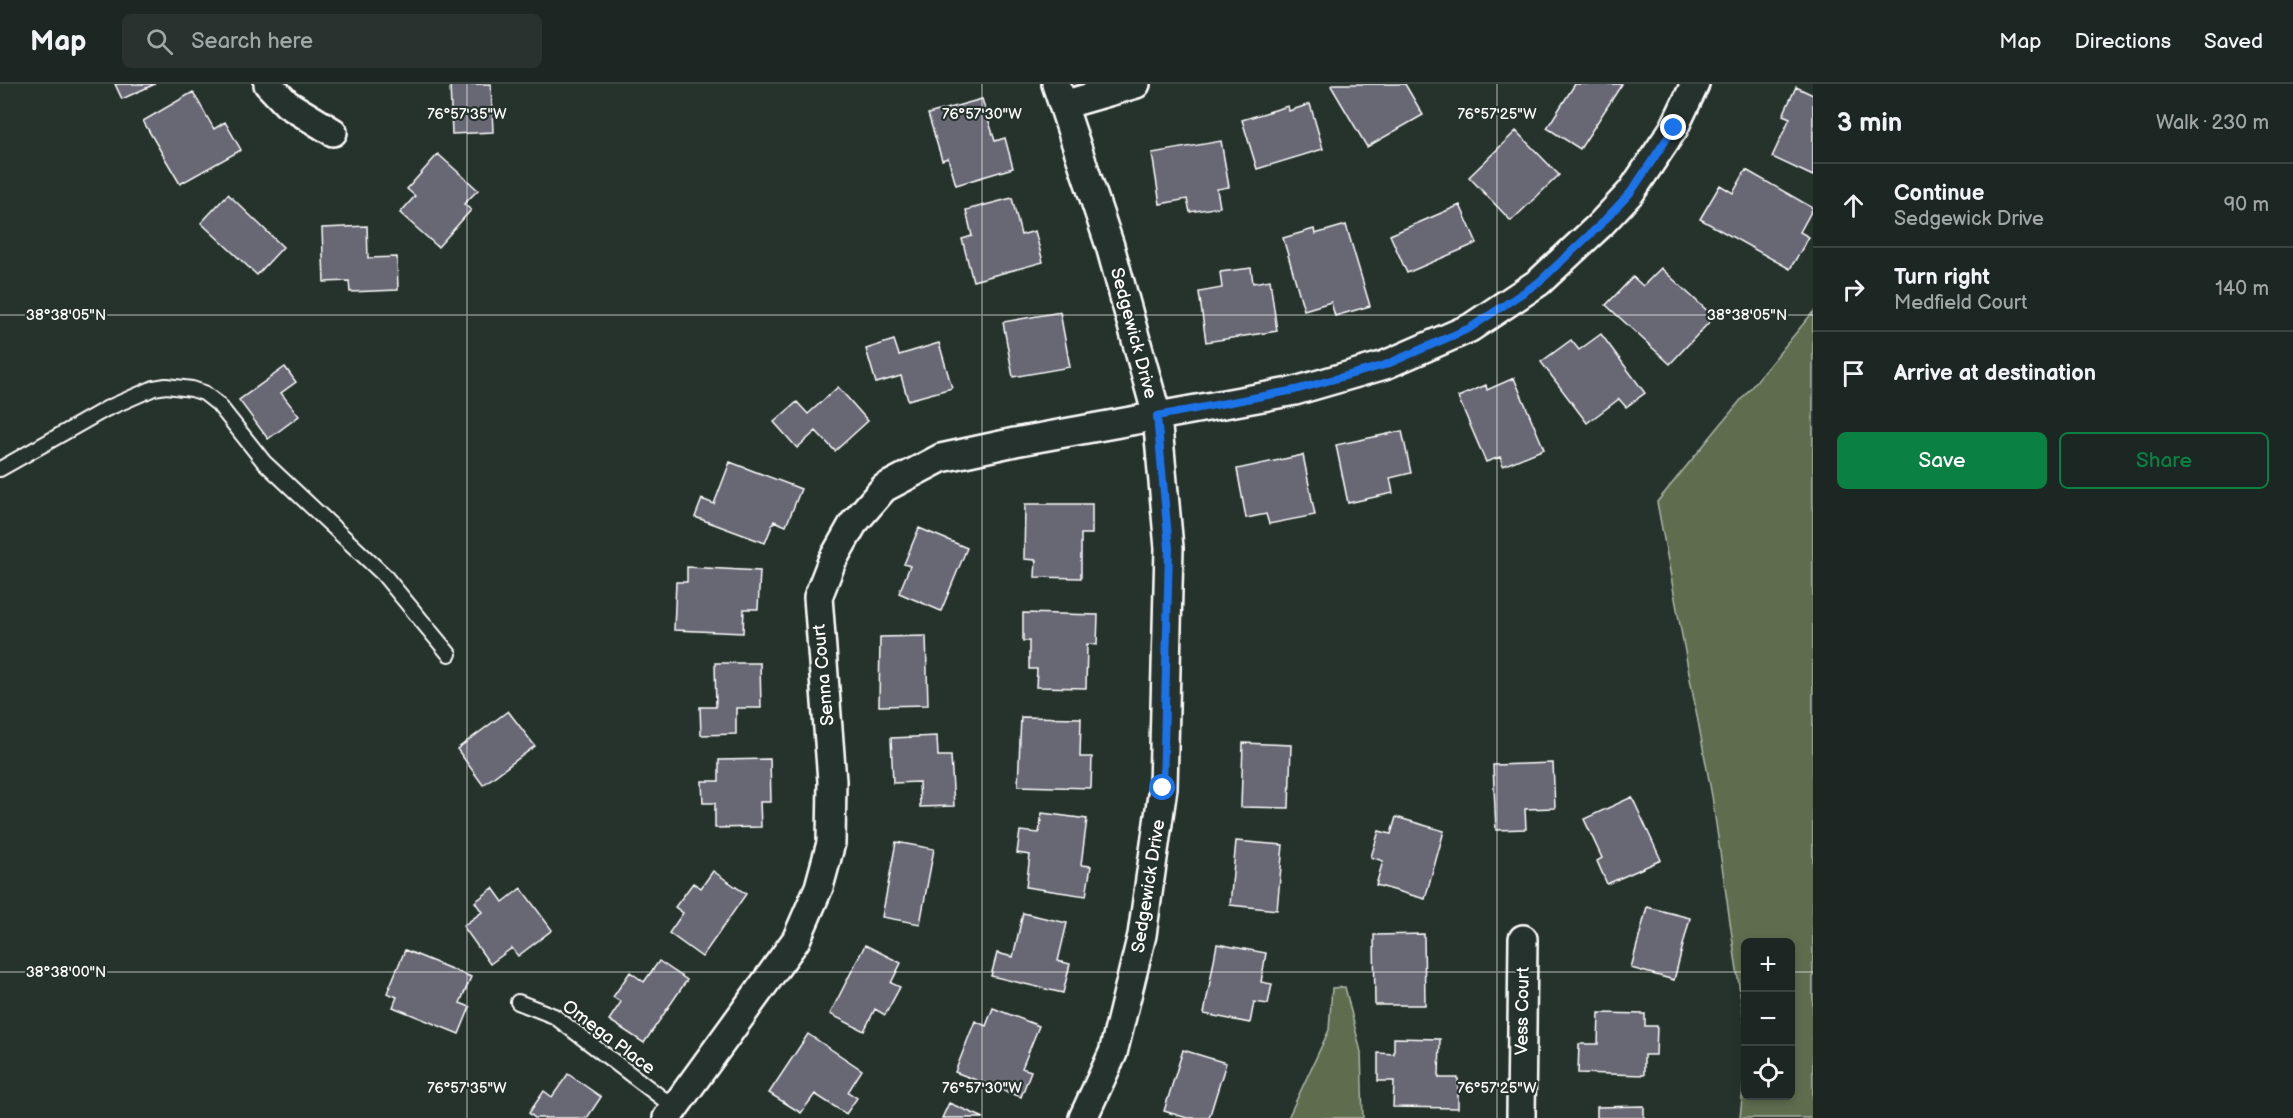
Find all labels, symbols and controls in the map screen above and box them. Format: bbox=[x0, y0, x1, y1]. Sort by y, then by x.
search box bbox=[122, 14, 542, 68]
text: Map bbox=[30, 25, 86, 58]
icon: search bbox=[143, 25, 176, 58]
text: Search here bbox=[191, 28, 313, 55]
text: Map bbox=[1999, 29, 2042, 54]
text: Directions bbox=[2075, 29, 2171, 54]
text: Saved bbox=[2204, 29, 2263, 54]
text: 76°57'35"W bbox=[427, 105, 507, 124]
text: 76°57'30"W bbox=[942, 105, 1022, 124]
text: 76°57'25"W bbox=[1457, 105, 1537, 124]
text: 3 min bbox=[1837, 108, 1902, 139]
text: Walk · 230 m bbox=[2156, 111, 2269, 135]
route end bbox=[1660, 114, 1686, 140]
text: Continue bbox=[1894, 180, 1984, 207]
icon: ahead bbox=[1837, 189, 1870, 222]
text: 90 m bbox=[2224, 193, 2269, 217]
text: Sedgewick Drive bbox=[1894, 207, 2044, 231]
text: Turn right bbox=[1894, 264, 1990, 291]
street label: Sedgewick Drive bbox=[1106, 265, 1161, 401]
icon: right bbox=[1837, 273, 1870, 306]
text: 140 m bbox=[2215, 277, 2269, 301]
text: Medfield Court bbox=[1894, 291, 2027, 315]
text: 38°38'05"N bbox=[26, 306, 106, 325]
text: 38°38'05"N bbox=[1707, 306, 1787, 325]
icon: arrive bbox=[1837, 357, 1870, 390]
text: Arrive at destination bbox=[1894, 360, 2096, 387]
button: Save bbox=[1837, 432, 2047, 489]
button: Share bbox=[2059, 432, 2269, 489]
street label: Senna Court bbox=[809, 623, 838, 727]
route start bbox=[1149, 774, 1175, 800]
street label: Sedgewick Drive bbox=[1128, 818, 1169, 954]
map controls bbox=[1741, 938, 1795, 1100]
button: + bbox=[1741, 938, 1795, 992]
text: 38°38'00"N bbox=[26, 963, 106, 982]
street label: Vess Court bbox=[1511, 966, 1534, 1055]
button: − bbox=[1741, 992, 1795, 1046]
street label: Omega Place bbox=[558, 996, 659, 1079]
button: locate bbox=[1741, 1046, 1795, 1100]
text: 76°57'35"W bbox=[427, 1079, 507, 1098]
text: 76°57'30"W bbox=[942, 1079, 1022, 1098]
text: 76°57'25"W bbox=[1457, 1079, 1537, 1098]

